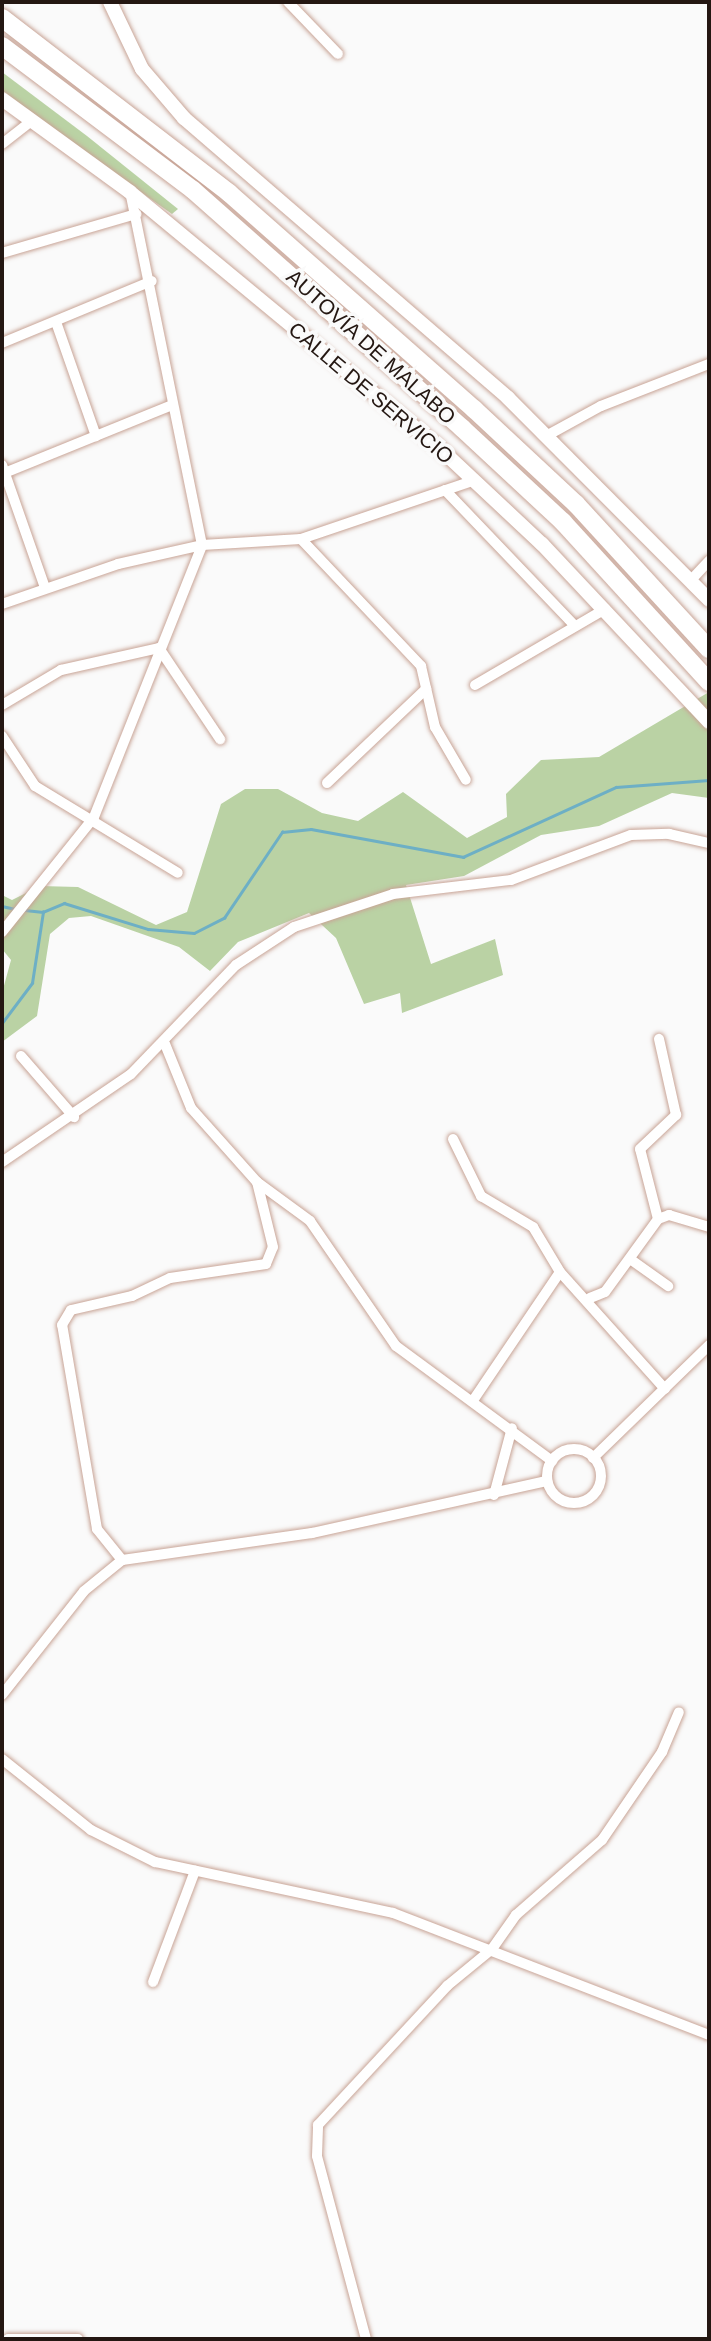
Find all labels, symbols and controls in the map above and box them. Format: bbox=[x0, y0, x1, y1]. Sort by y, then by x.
street label: AUTOVÍA DE MALABO bbox=[281, 264, 461, 430]
street label: CALLE DE SERVICIO bbox=[283, 317, 459, 469]

